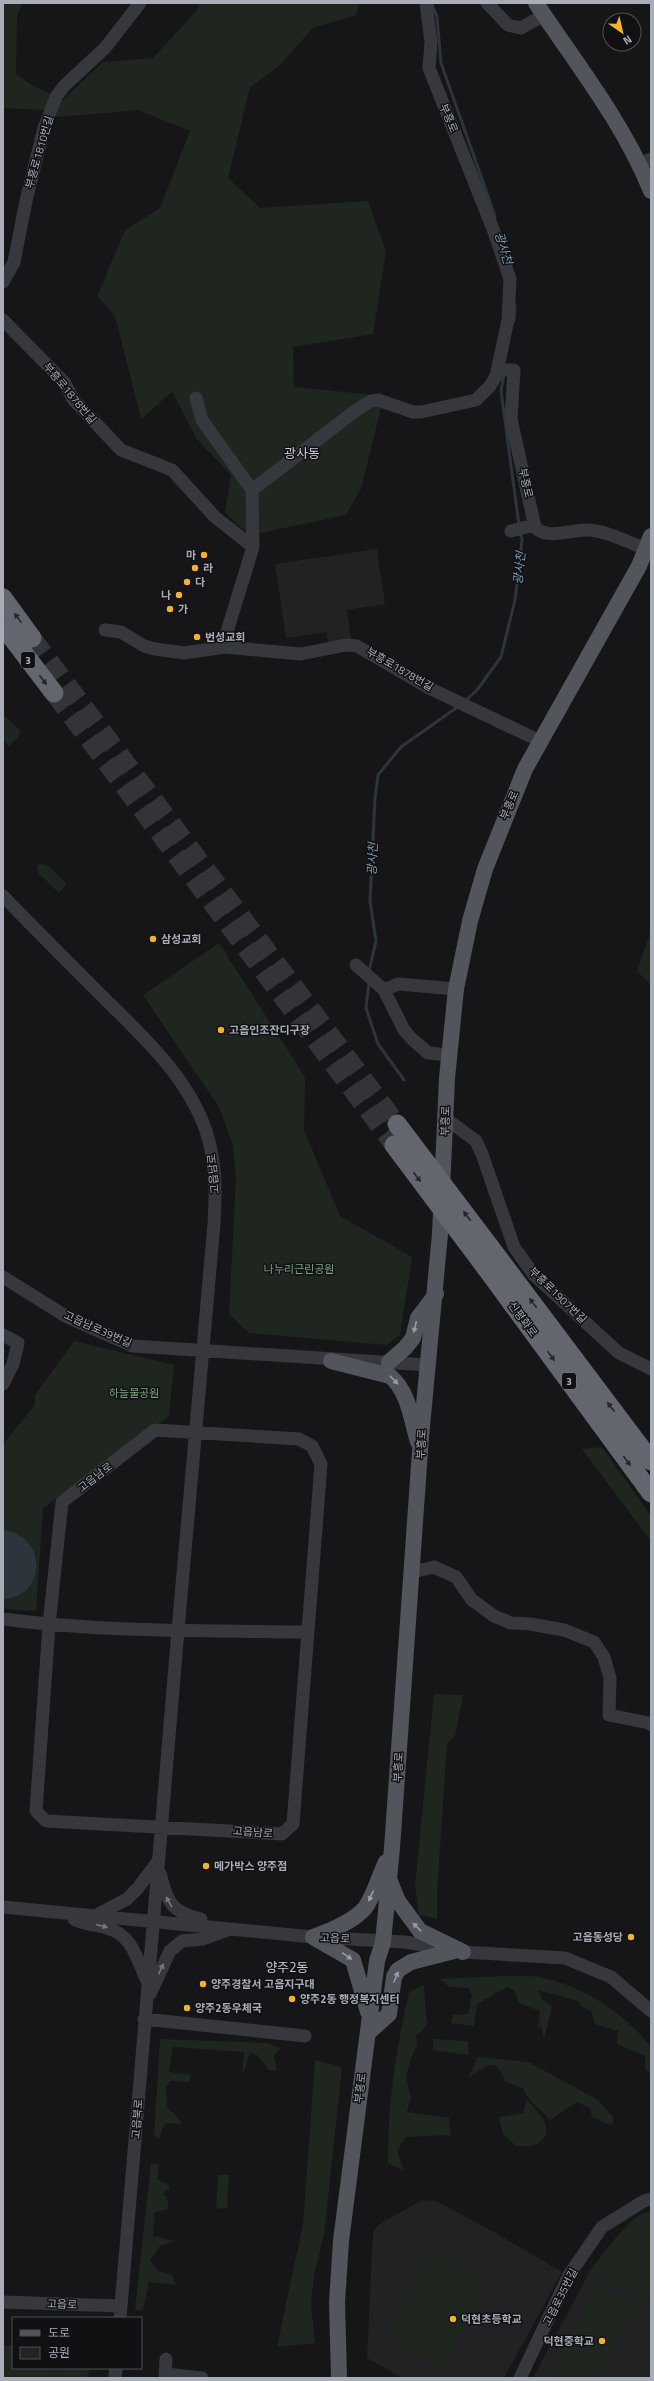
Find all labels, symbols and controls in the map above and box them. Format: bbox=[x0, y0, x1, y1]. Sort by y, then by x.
north arrow bbox=[602, 12, 642, 52]
text: N bbox=[620, 32, 635, 49]
street label: 부흥로 bbox=[436, 101, 462, 135]
street label: 부흥로1810번길 bbox=[21, 114, 57, 190]
water label: 광사천 bbox=[490, 229, 518, 268]
street label: 부흥로1878번길 bbox=[40, 359, 100, 427]
district label: 광사동 bbox=[284, 443, 320, 463]
street label: 부흥로 bbox=[515, 466, 537, 500]
place label: 마 bbox=[186, 547, 196, 563]
water label: 광사천 bbox=[508, 549, 530, 585]
marker: 마 bbox=[199, 550, 209, 560]
place label: 라 bbox=[203, 560, 213, 576]
marker: 라 bbox=[190, 563, 200, 573]
place label: 다 bbox=[195, 574, 205, 590]
marker: 다 bbox=[182, 577, 192, 587]
place label: 나 bbox=[161, 587, 171, 603]
marker: 나 bbox=[174, 590, 184, 600]
place label: 가 bbox=[178, 601, 188, 617]
marker: 가 bbox=[165, 604, 175, 614]
one-way arrow bbox=[14, 613, 22, 623]
place label: 번성교회 bbox=[205, 629, 245, 645]
marker: 번성교회 bbox=[192, 632, 202, 642]
street label: 부흥로1878번길 bbox=[363, 643, 437, 695]
road number: 3 bbox=[21, 652, 35, 668]
one-way arrow bbox=[39, 674, 48, 685]
street label: 부흥로 bbox=[496, 788, 522, 822]
water label: 광사천 bbox=[362, 840, 382, 876]
place label: 삼성교회 bbox=[161, 931, 201, 947]
marker: 삼성교회 bbox=[148, 934, 158, 944]
place label: 고읍인조잔디구장 bbox=[229, 1022, 310, 1038]
marker: 고읍인조잔디구장 bbox=[216, 1025, 226, 1035]
street label: 부흥로 bbox=[436, 1106, 454, 1136]
street label: 고읍남로 bbox=[203, 1153, 223, 1195]
one-way arrow bbox=[413, 1171, 422, 1182]
one-way arrow bbox=[463, 1210, 471, 1221]
park label: 나누리근린공원 bbox=[264, 1261, 334, 1277]
street label: 부흥로1907번길 bbox=[525, 1263, 591, 1327]
street label: 신평화로 bbox=[505, 1298, 541, 1340]
one-way arrow bbox=[529, 1298, 537, 1309]
street label: 고읍남로39번길 bbox=[61, 1307, 135, 1351]
one-way arrow bbox=[412, 1321, 418, 1333]
one-way arrow bbox=[546, 1351, 555, 1362]
road number: 3 bbox=[562, 1373, 576, 1389]
one-way arrow bbox=[389, 1375, 399, 1385]
park label: 하늘물공원 bbox=[109, 1385, 159, 1401]
one-way arrow bbox=[607, 1402, 615, 1413]
street label: 부흥로 bbox=[412, 1428, 430, 1460]
one-way arrow bbox=[623, 1456, 632, 1467]
street label: 고읍남로 bbox=[74, 1458, 116, 1496]
street label: 부흥로 bbox=[389, 1751, 407, 1783]
street label: 고읍남로 bbox=[232, 1823, 274, 1841]
place label: 메가박스 양주점 bbox=[214, 1858, 287, 1874]
marker: 메가박스 양주점 bbox=[201, 1861, 211, 1871]
one-way arrow bbox=[367, 1891, 373, 1903]
one-way arrow bbox=[166, 1896, 173, 1908]
one-way arrow bbox=[412, 1922, 422, 1931]
one-way arrow bbox=[96, 1924, 108, 1930]
street label: 고읍로 bbox=[320, 1929, 350, 1947]
place label: 고읍동성당 bbox=[572, 1929, 623, 1945]
marker: 고읍동성당 bbox=[626, 1932, 636, 1942]
one-way arrow bbox=[342, 1952, 352, 1960]
district label: 양주2동 bbox=[265, 1957, 309, 1977]
one-way arrow bbox=[158, 1963, 164, 1974]
one-way arrow bbox=[393, 1970, 399, 1982]
place label: 양주경찰서 고읍지구대 bbox=[211, 1976, 315, 1992]
marker: 양주경찰서 고읍지구대 bbox=[198, 1979, 208, 1989]
place label: 양주2동 행정복지센터 bbox=[300, 1991, 400, 2007]
marker: 양주2동 행정복지센터 bbox=[287, 1994, 297, 2004]
place label: 양주2동우체국 bbox=[195, 2000, 262, 2016]
marker: 양주2동우체국 bbox=[182, 2003, 192, 2013]
street label: 부흥로 bbox=[350, 2072, 370, 2104]
street label: 고읍북로 bbox=[128, 2098, 146, 2140]
street label: 고읍로35번길 bbox=[539, 2265, 581, 2329]
street label: 고읍로 bbox=[47, 2295, 77, 2313]
place label: 덕현초등학교 bbox=[461, 2311, 522, 2327]
marker: 덕현초등학교 bbox=[448, 2314, 458, 2324]
legend bbox=[12, 2317, 142, 2369]
text: 도로 bbox=[48, 2323, 70, 2342]
place label: 덕현중학교 bbox=[543, 2333, 594, 2349]
marker: 덕현중학교 bbox=[597, 2336, 607, 2346]
text: 공원 bbox=[48, 2343, 70, 2362]

